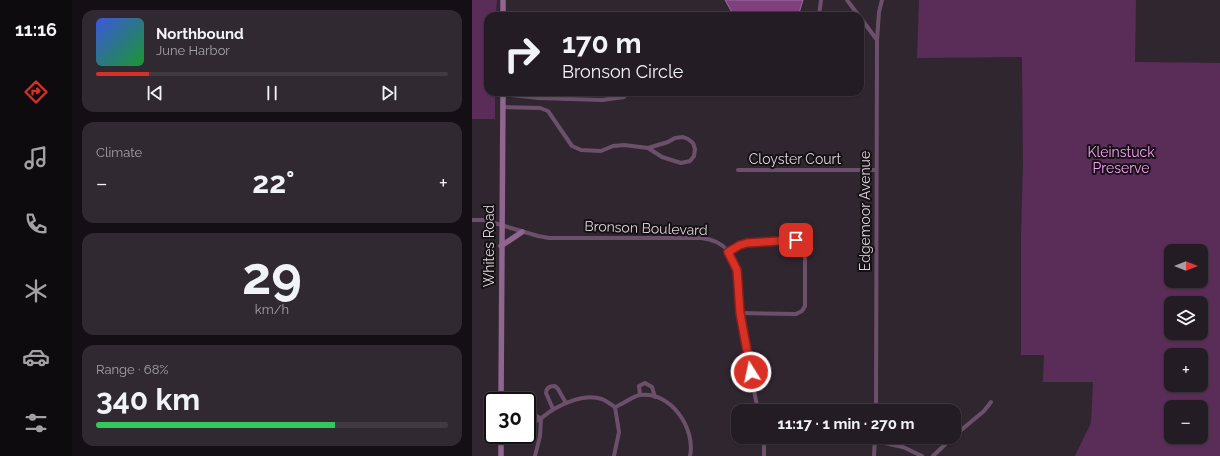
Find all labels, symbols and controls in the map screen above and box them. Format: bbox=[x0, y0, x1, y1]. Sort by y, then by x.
text: 11:16 bbox=[15, 19, 57, 40]
text: Northbound bbox=[156, 25, 244, 43]
text: 170 m bbox=[562, 27, 642, 60]
icon: right bbox=[496, 28, 548, 80]
text: June Harbor bbox=[156, 43, 230, 58]
text: Bronson Circle bbox=[562, 61, 683, 82]
icon: directions bbox=[22, 78, 50, 106]
icon: previous bbox=[144, 82, 166, 104]
icon: pause bbox=[261, 82, 283, 104]
icon: next bbox=[378, 82, 400, 104]
icon: music bbox=[22, 144, 50, 172]
park label: Kleinstuck Preserve bbox=[1087, 144, 1155, 176]
text: Climate bbox=[96, 145, 142, 160]
street label: Cloyster Court bbox=[749, 151, 842, 167]
street label: Edgemoor Avenue bbox=[857, 151, 873, 271]
text: 22° bbox=[252, 165, 294, 200]
text: − bbox=[96, 170, 108, 196]
text: + bbox=[439, 170, 448, 196]
street label: Whites Road bbox=[481, 205, 497, 287]
icon: phone bbox=[22, 210, 50, 238]
street label: Bronson Boulevard bbox=[584, 218, 708, 238]
pin bbox=[779, 223, 813, 257]
icon: arrive bbox=[785, 229, 807, 251]
north arrow bbox=[1164, 244, 1208, 288]
map controls bbox=[1164, 244, 1208, 444]
text: 29 bbox=[242, 245, 302, 306]
icon: climate bbox=[22, 277, 50, 305]
button: layers bbox=[1164, 296, 1208, 340]
text: km/h bbox=[255, 302, 289, 317]
icon: car bbox=[22, 343, 50, 371]
button: + bbox=[1164, 348, 1208, 392]
position arrow bbox=[730, 351, 772, 393]
text: Range · 68% bbox=[96, 362, 169, 377]
text: 340 km bbox=[96, 382, 200, 417]
speed limit sign: 30 bbox=[484, 392, 536, 444]
button: − bbox=[1164, 400, 1208, 444]
icon: filters bbox=[22, 409, 50, 437]
text: 11:17 · 1 min · 270 m bbox=[777, 415, 915, 433]

